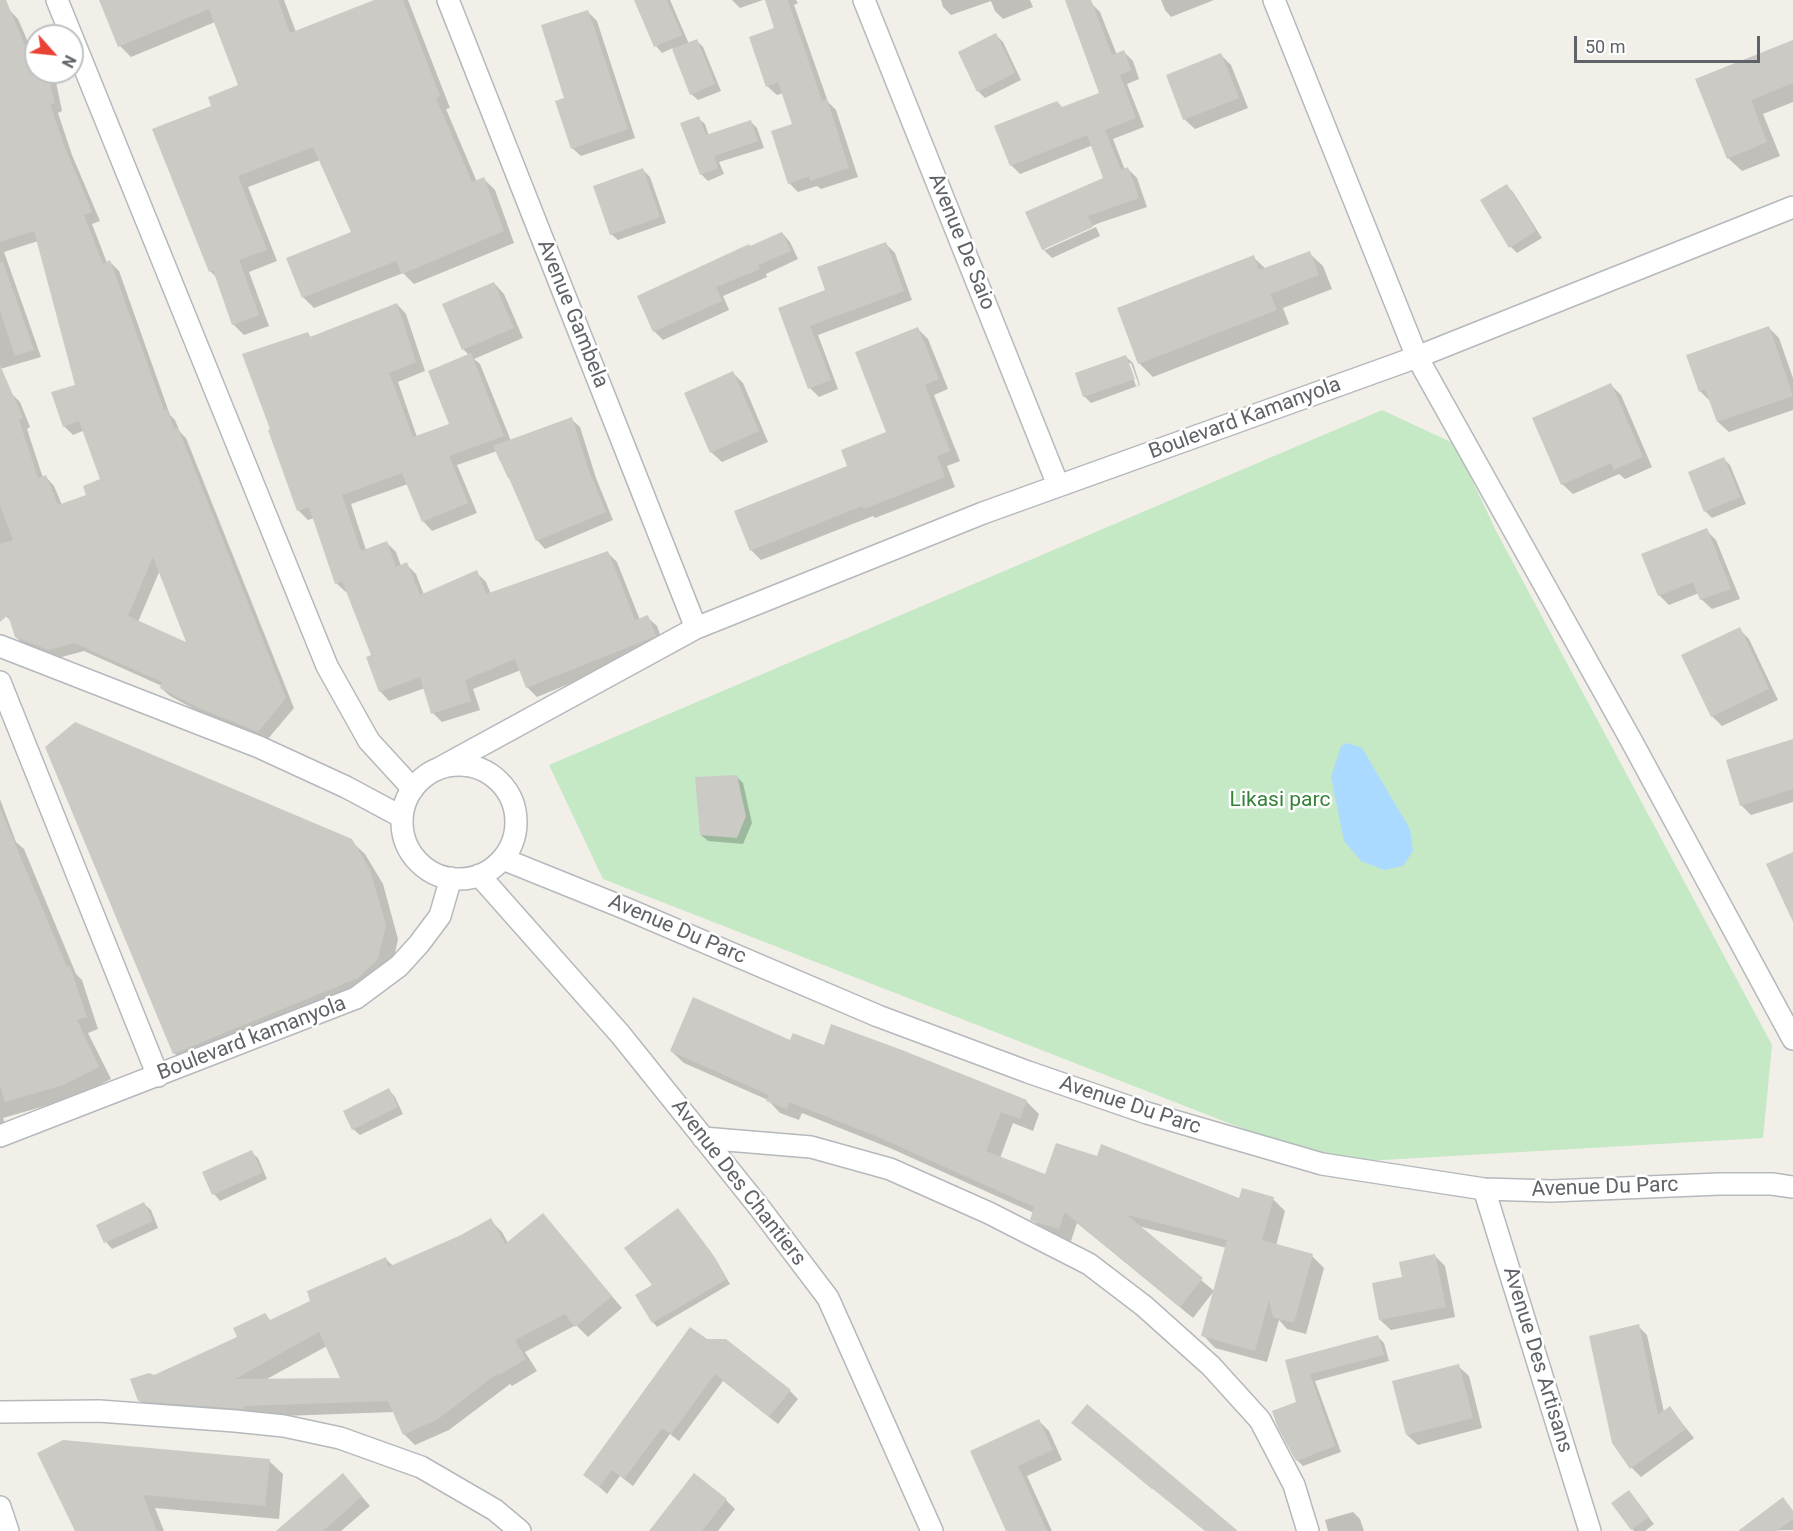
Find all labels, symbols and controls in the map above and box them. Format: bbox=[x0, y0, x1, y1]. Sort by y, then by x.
north arrow bbox=[24, 24, 84, 84]
scale bar bbox=[1577, 24, 1763, 62]
text: 50 m bbox=[1585, 36, 1625, 57]
text: N bbox=[58, 52, 80, 71]
street label: Avenue De Saio bbox=[922, 170, 1000, 314]
street label: Avenue Gambela bbox=[531, 236, 613, 392]
street label: Boulevard Kamanyola bbox=[1146, 373, 1344, 465]
park label: Likasi parc bbox=[1230, 788, 1330, 814]
street label: Avenue Du Parc bbox=[604, 890, 750, 970]
street label: Boulevard kamanyola bbox=[154, 991, 350, 1087]
street label: Avenue Du Parc bbox=[1056, 1071, 1204, 1141]
street label: Avenue Des Chantiers bbox=[665, 1095, 811, 1271]
street label: Avenue Du Parc bbox=[1531, 1173, 1679, 1203]
street label: Avenue Des Artisans bbox=[1497, 1264, 1577, 1456]

